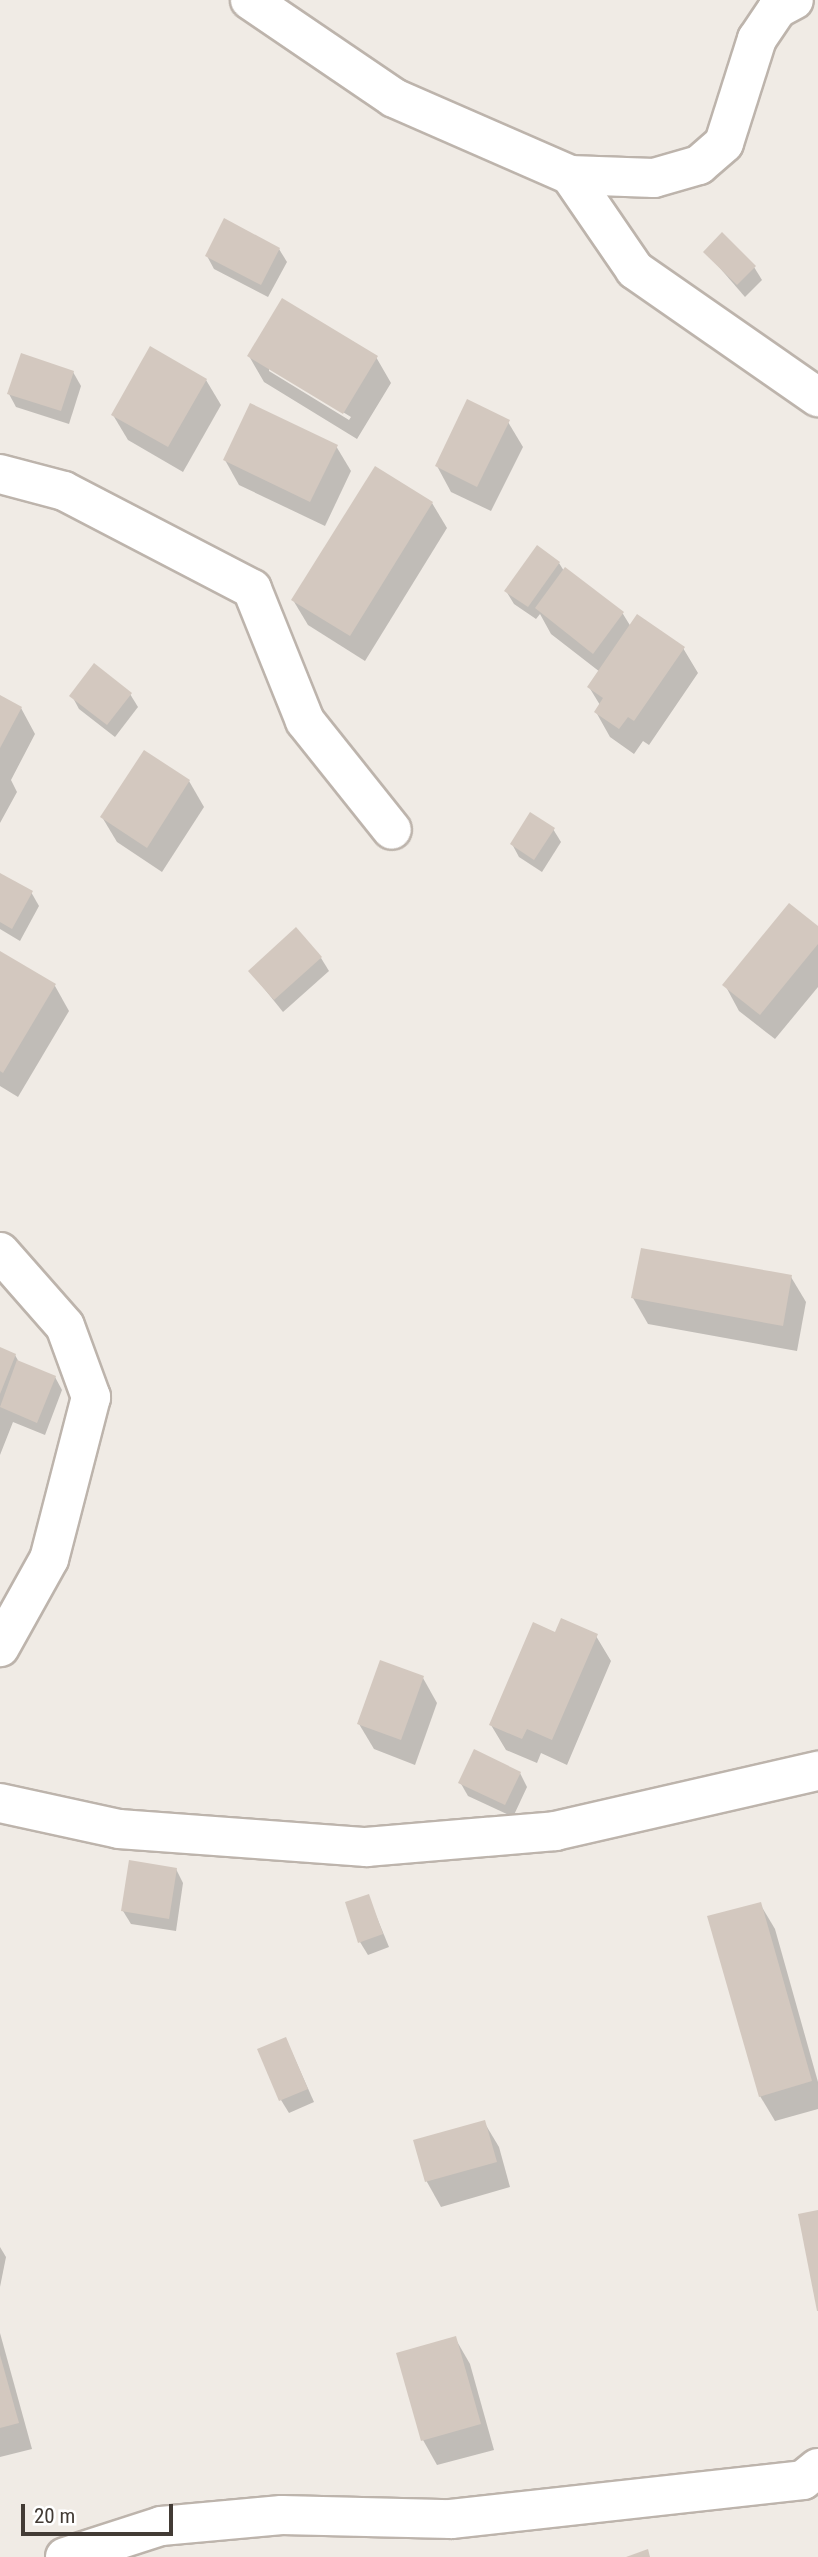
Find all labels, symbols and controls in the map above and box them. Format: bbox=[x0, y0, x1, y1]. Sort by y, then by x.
scale bar bbox=[24, 2490, 177, 2534]
text: 20 m bbox=[34, 2504, 75, 2528]

